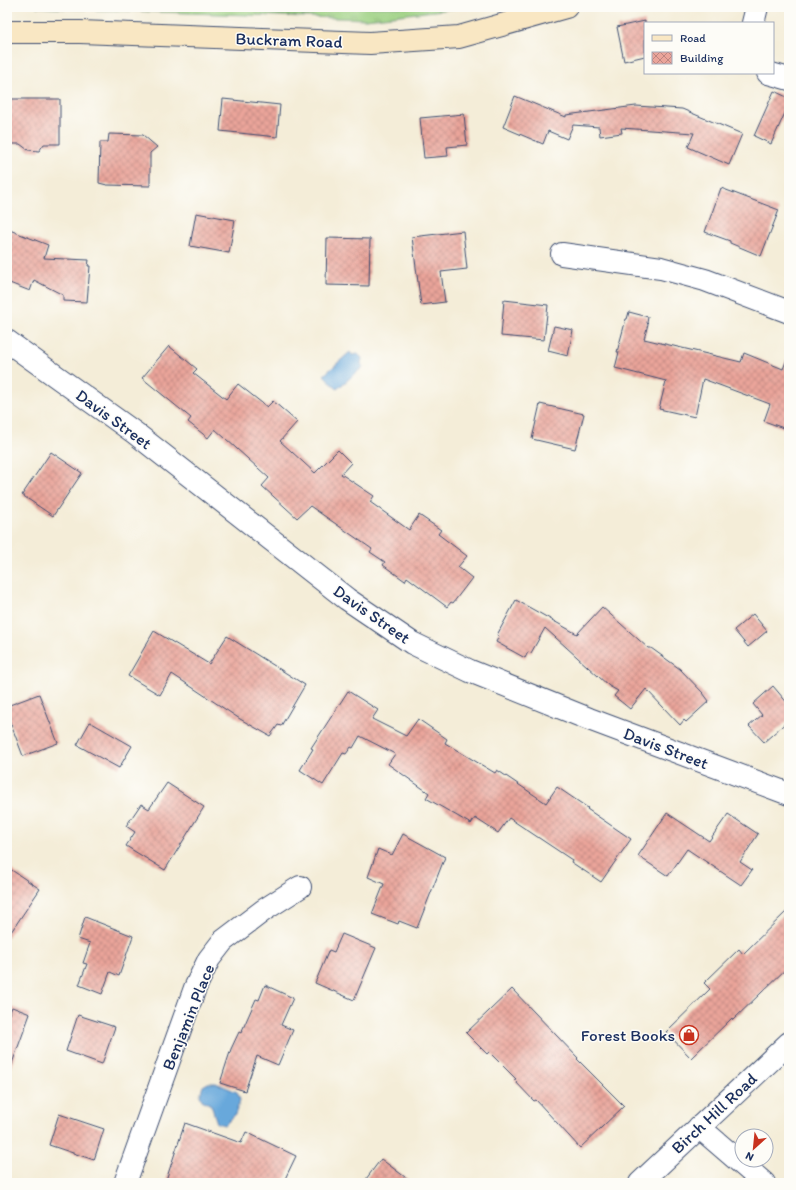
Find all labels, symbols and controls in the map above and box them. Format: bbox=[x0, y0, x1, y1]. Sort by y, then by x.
legend bbox=[644, 22, 774, 74]
street label: Buckram Road bbox=[235, 28, 343, 52]
text: Road bbox=[680, 31, 706, 45]
text: Building bbox=[680, 51, 724, 65]
street label: Davis Street bbox=[72, 385, 156, 454]
street label: Davis Street bbox=[330, 580, 415, 648]
street label: Davis Street bbox=[621, 723, 712, 774]
street label: Benjamin Place bbox=[158, 961, 218, 1073]
shop icon: Forest Books bbox=[678, 1024, 700, 1046]
place label: Forest Books bbox=[581, 1025, 675, 1045]
street label: Birch Hill Road bbox=[667, 1068, 761, 1158]
north arrow bbox=[734, 1128, 774, 1168]
text: N bbox=[743, 1149, 756, 1164]

